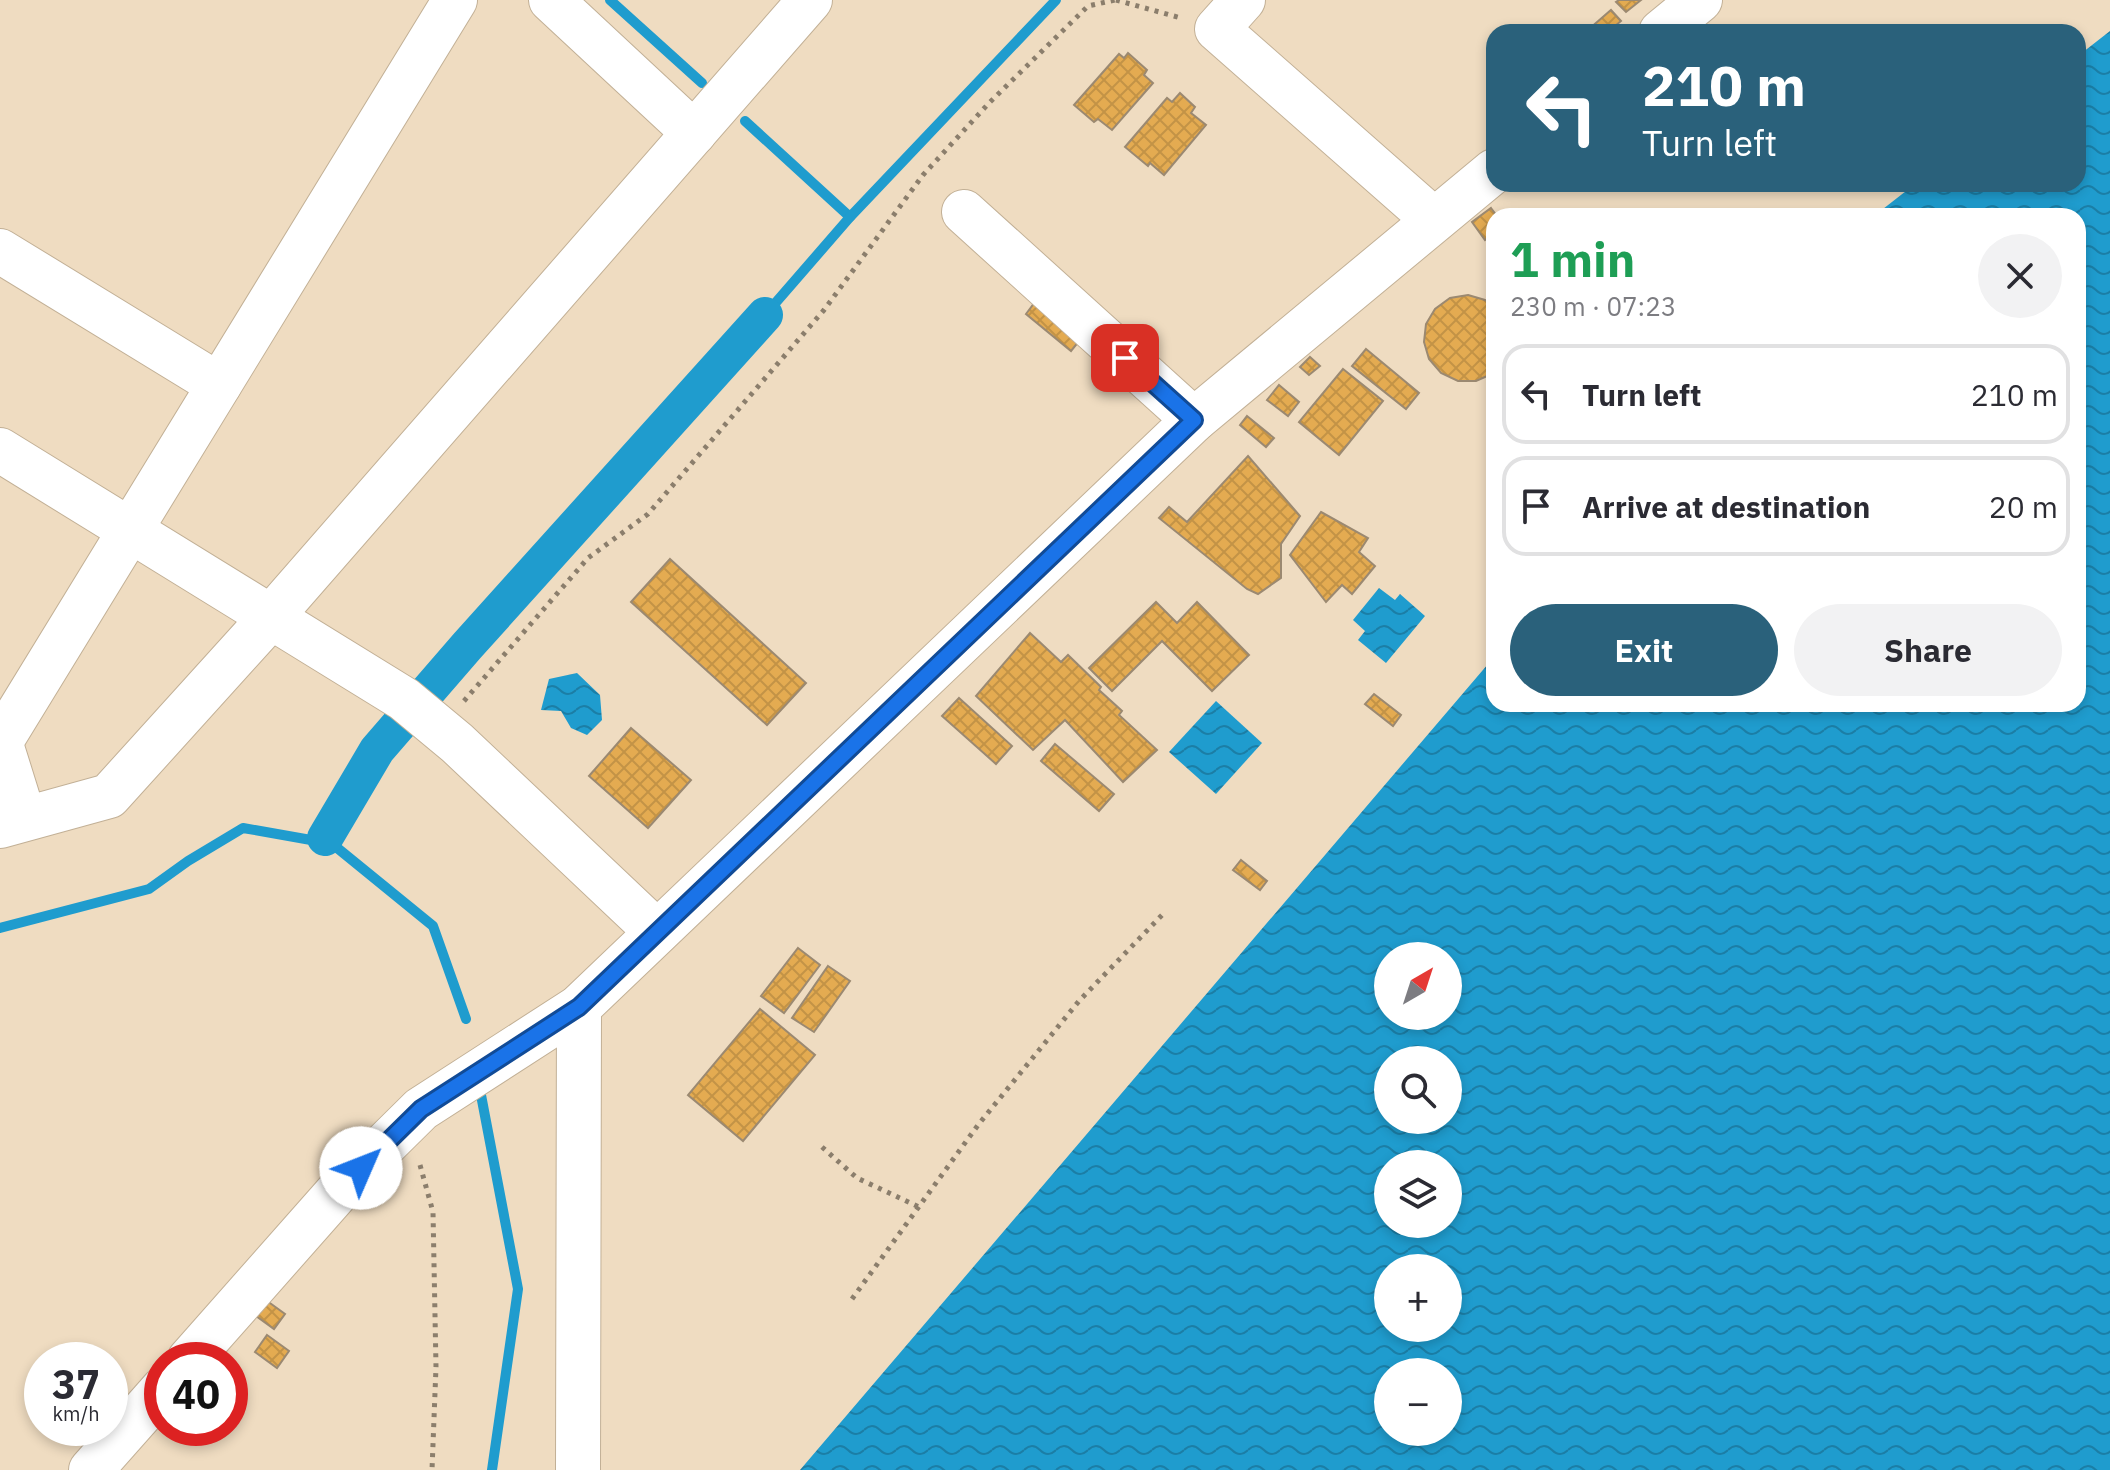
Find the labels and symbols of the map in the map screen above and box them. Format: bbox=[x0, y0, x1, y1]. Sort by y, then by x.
pin bbox=[1091, 324, 1159, 392]
north arrow bbox=[1374, 942, 1462, 1030]
position arrow bbox=[319, 1126, 403, 1210]
speed limit sign: 40 bbox=[144, 1342, 248, 1446]

